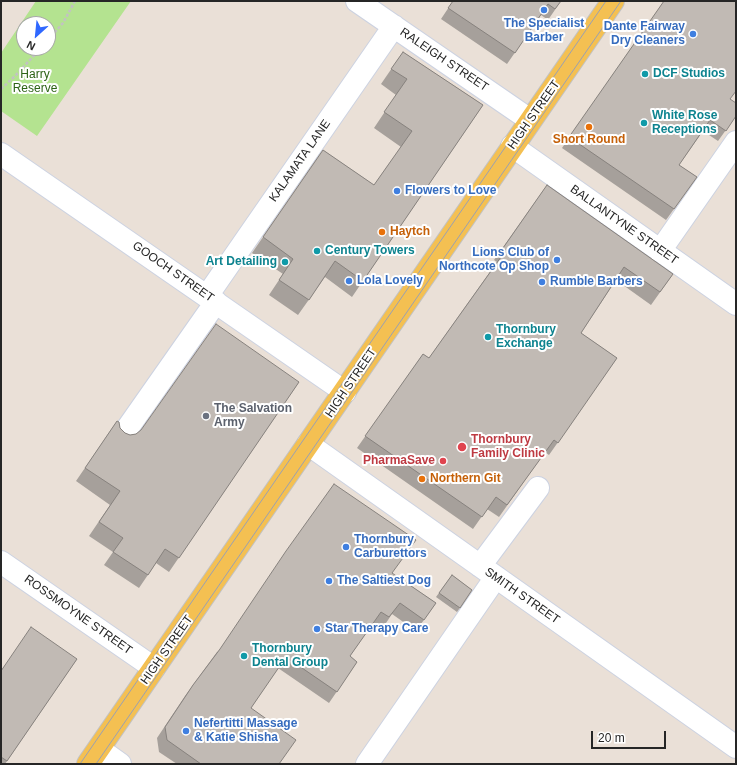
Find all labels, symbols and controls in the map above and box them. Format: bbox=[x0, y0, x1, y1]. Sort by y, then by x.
marker: The Specialist Barber bbox=[539, 5, 549, 15]
north arrow bbox=[16, 16, 56, 56]
place label: The Specialist Barber bbox=[504, 17, 584, 45]
place label: Dante Fairway Dry Cleaners bbox=[604, 20, 685, 48]
street label: RALEIGH STREET bbox=[397, 25, 491, 95]
marker: Dante Fairway Dry Cleaners bbox=[688, 29, 698, 39]
text: N bbox=[25, 39, 37, 53]
place label: DCF Studios bbox=[653, 67, 725, 81]
park label: Harry Reserve bbox=[13, 68, 57, 96]
marker: DCF Studios bbox=[640, 69, 650, 79]
street label: HIGH STREET bbox=[505, 78, 563, 152]
place label: White Rose Receptions bbox=[652, 109, 717, 137]
street label: KALAMATA LANE bbox=[266, 117, 334, 205]
marker: White Rose Receptions bbox=[639, 118, 649, 128]
marker: Short Round bbox=[584, 122, 594, 132]
place label: Short Round bbox=[553, 133, 625, 147]
street label: BALLANTYNE STREET bbox=[567, 182, 681, 268]
place label: Flowers to Love bbox=[405, 184, 496, 198]
marker: Flowers to Love bbox=[392, 186, 402, 196]
place label: Haytch bbox=[390, 225, 430, 239]
marker: Haytch bbox=[377, 227, 387, 237]
street label: GOOCH STREET bbox=[130, 239, 216, 305]
place label: Century Towers bbox=[325, 244, 415, 258]
marker: Century Towers bbox=[312, 246, 322, 256]
place label: Lions Club of Northcote Op Shop bbox=[439, 246, 549, 274]
place label: Art Detailing bbox=[206, 255, 277, 269]
marker: Lions Club of Northcote Op Shop bbox=[552, 255, 562, 265]
marker: Art Detailing bbox=[280, 257, 290, 267]
place label: Lola Lovely bbox=[357, 274, 423, 288]
place label: Rumble Barbers bbox=[550, 275, 643, 289]
marker: Lola Lovely bbox=[344, 276, 354, 286]
marker: Rumble Barbers bbox=[537, 277, 547, 287]
place label: Thornbury Exchange bbox=[496, 323, 556, 351]
marker: Thornbury Exchange bbox=[483, 332, 493, 342]
street label: HIGH STREET bbox=[322, 346, 380, 420]
place label: The Salvation Army bbox=[214, 402, 292, 430]
marker: The Salvation Army bbox=[201, 411, 211, 421]
place label: Thornbury Family Clinic bbox=[471, 433, 545, 461]
marker: Thornbury Family Clinic bbox=[456, 441, 468, 453]
place label: PharmaSave bbox=[363, 454, 435, 468]
marker: PharmaSave bbox=[438, 456, 448, 466]
place label: Northern Git bbox=[430, 472, 501, 486]
marker: Northern Git bbox=[417, 474, 427, 484]
place label: Thornbury Carburettors bbox=[354, 533, 427, 561]
marker: Thornbury Carburettors bbox=[341, 542, 351, 552]
street label: SMITH STREET bbox=[482, 565, 562, 627]
street label: ROSSMOYNE STREET bbox=[21, 572, 135, 658]
place label: The Saltiest Dog bbox=[337, 574, 431, 588]
marker: The Saltiest Dog bbox=[324, 576, 334, 586]
street label: HIGH STREET bbox=[138, 613, 196, 687]
place label: Star Therapy Care bbox=[325, 622, 428, 636]
marker: Star Therapy Care bbox=[312, 624, 322, 634]
place label: Thornbury Dental Group bbox=[252, 642, 328, 670]
marker: Thornbury Dental Group bbox=[239, 651, 249, 661]
place label: Nefertitti Massage & Katie Shisha bbox=[194, 717, 297, 745]
scale bar bbox=[593, 723, 668, 749]
marker: Nefertitti Massage & Katie Shisha bbox=[181, 726, 191, 736]
text: 20 m bbox=[598, 731, 625, 745]

